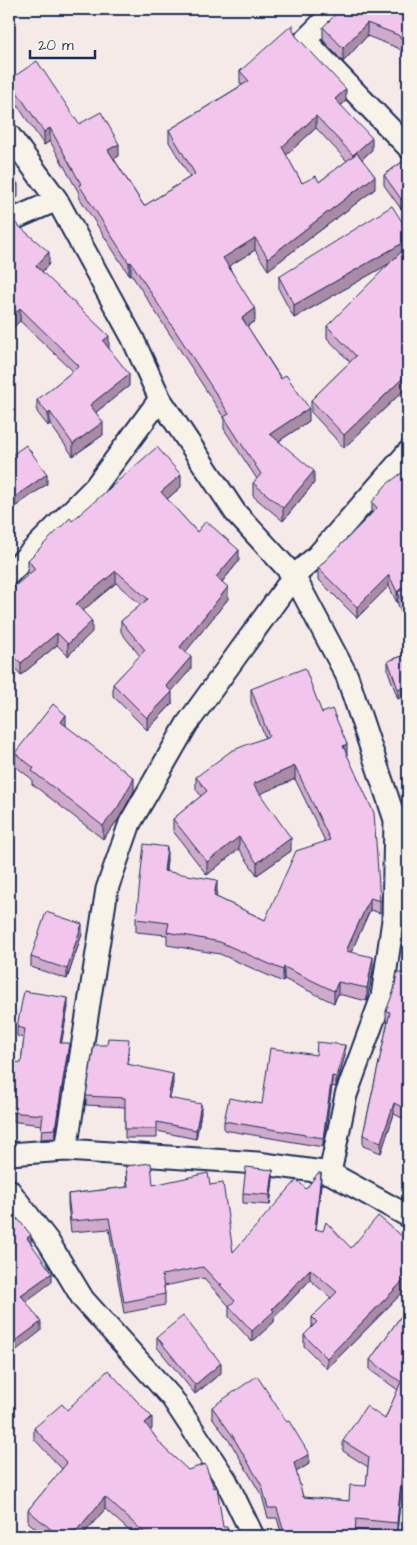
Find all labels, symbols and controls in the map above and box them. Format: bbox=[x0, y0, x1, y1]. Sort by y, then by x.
scale bar bbox=[30, 28, 95, 60]
text: 20 m bbox=[38, 35, 74, 56]

